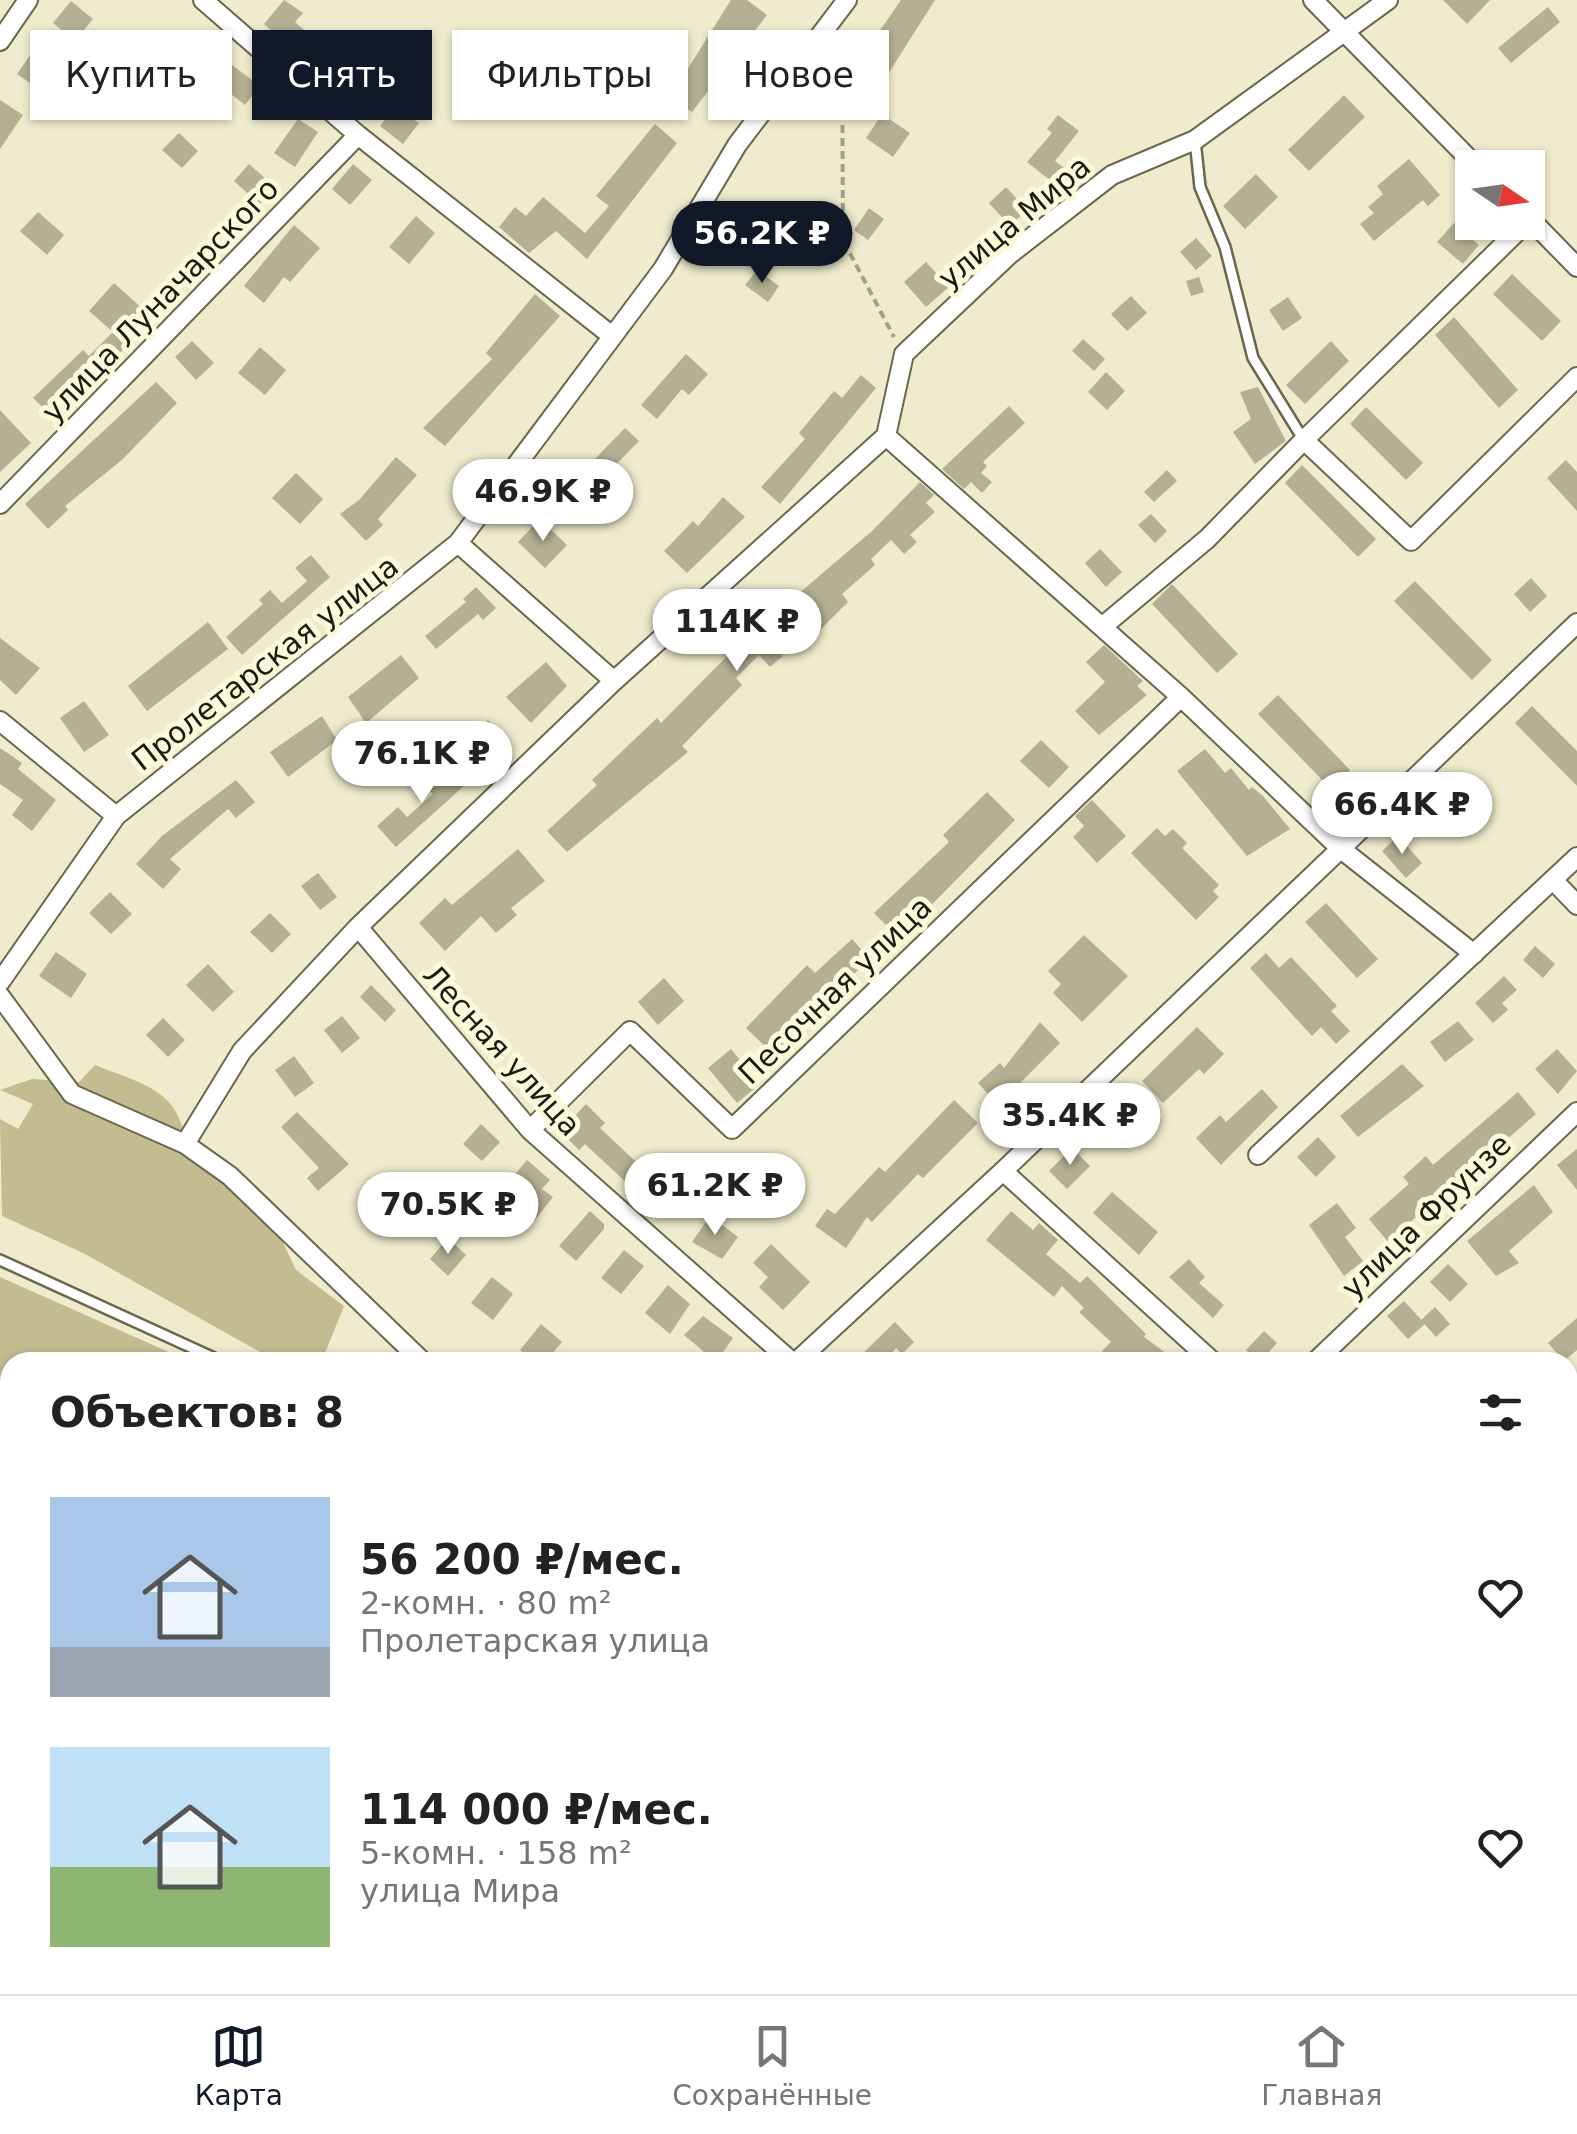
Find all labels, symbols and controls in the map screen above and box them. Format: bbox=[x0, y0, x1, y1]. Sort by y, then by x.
chip: Купить bbox=[30, 30, 232, 120]
chip: Снять bbox=[252, 30, 432, 120]
chip: Фильтры bbox=[452, 30, 688, 120]
chip: Новое bbox=[708, 30, 889, 120]
street label: улица Мира bbox=[931, 148, 1097, 296]
north arrow bbox=[1455, 150, 1545, 240]
map controls bbox=[1455, 150, 1545, 240]
street label: улица Луначарского bbox=[34, 171, 286, 429]
pin: 56.2K ₽ bbox=[670, 201, 854, 286]
text: 56.2K ₽ bbox=[693, 214, 831, 252]
pin: 46.9K ₽ bbox=[451, 459, 635, 544]
text: 46.9K ₽ bbox=[474, 472, 612, 510]
street label: Пролетарская улица bbox=[125, 548, 405, 778]
pin: 114K ₽ bbox=[656, 589, 818, 674]
text: 114K ₽ bbox=[675, 602, 800, 640]
pin: 76.1K ₽ bbox=[330, 721, 514, 806]
text: 76.1K ₽ bbox=[353, 734, 491, 772]
pin: 66.4K ₽ bbox=[1310, 772, 1494, 857]
text: 66.4K ₽ bbox=[1333, 785, 1471, 823]
street label: Песочная улица bbox=[731, 889, 939, 1091]
street label: Лесная улица bbox=[416, 957, 588, 1143]
pin: 35.4K ₽ bbox=[978, 1083, 1162, 1168]
text: 35.4K ₽ bbox=[1001, 1096, 1139, 1134]
street label: улица Фрунзе bbox=[1334, 1127, 1518, 1305]
pin: 61.2K ₽ bbox=[623, 1153, 807, 1238]
text: 61.2K ₽ bbox=[646, 1166, 784, 1204]
pin: 70.5K ₽ bbox=[356, 1172, 540, 1257]
text: 70.5K ₽ bbox=[379, 1185, 517, 1223]
icon: filters bbox=[1473, 1385, 1528, 1440]
text: Объектов: 8 bbox=[50, 1388, 344, 1437]
text: 56 200 ₽/мес. bbox=[360, 1535, 684, 1584]
icon: home bbox=[130, 1537, 250, 1657]
icon: heart bbox=[1473, 1570, 1528, 1625]
text: 2-комн. · 80 m² bbox=[360, 1584, 611, 1622]
text: Пролетарская улица bbox=[360, 1622, 710, 1660]
text: 114 000 ₽/мес. bbox=[360, 1785, 713, 1834]
icon: home bbox=[130, 1787, 250, 1907]
icon: heart bbox=[1473, 1820, 1528, 1875]
text: 5-комн. · 158 m² bbox=[360, 1834, 632, 1872]
text: улица Мира bbox=[360, 1872, 560, 1910]
tab: Карта bbox=[195, 2019, 283, 2112]
tab: Сохранённые bbox=[672, 2019, 872, 2112]
tab: Главная bbox=[1261, 2019, 1382, 2112]

